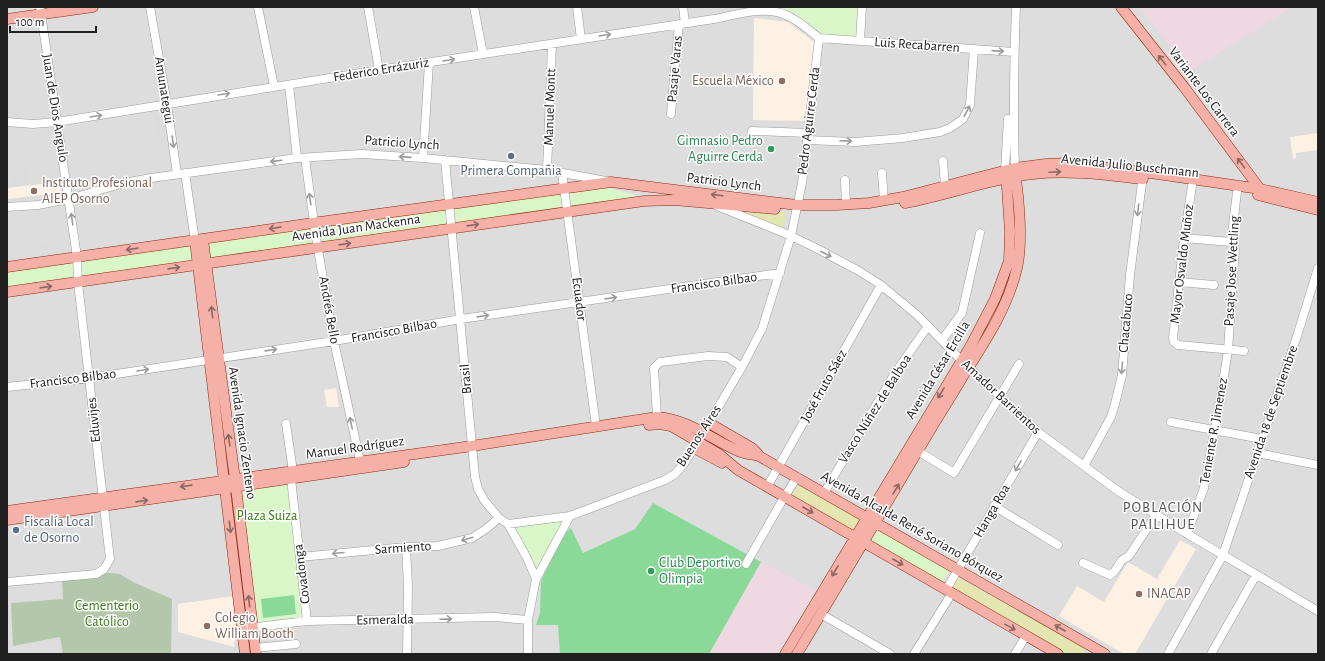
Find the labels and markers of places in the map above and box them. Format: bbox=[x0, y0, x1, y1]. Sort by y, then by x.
place label: Escuela México bbox=[692, 74, 774, 88]
marker: Escuela México bbox=[777, 76, 787, 86]
place label: Gimnasio Pedro Aguirre Cerda bbox=[677, 134, 764, 164]
marker: Gimnasio Pedro Aguirre Cerda bbox=[766, 144, 776, 154]
marker: Primera Compañia bbox=[506, 151, 516, 161]
place label: Primera Compañia bbox=[460, 164, 562, 178]
place label: Instituto Profesional AIEP Osorno bbox=[42, 176, 152, 206]
marker: Instituto Profesional AIEP Osorno bbox=[29, 186, 39, 196]
place label: Fiscalía Local de Osorno bbox=[24, 515, 94, 545]
marker: Fiscalía Local de Osorno bbox=[11, 525, 21, 535]
place label: Club Deportivo Olimpia bbox=[659, 556, 741, 586]
marker: Club Deportivo Olimpia bbox=[646, 566, 656, 576]
place label: INACAP bbox=[1147, 587, 1191, 601]
marker: INACAP bbox=[1134, 589, 1144, 599]
place label: Colegio William Booth bbox=[215, 611, 294, 641]
marker: Colegio William Booth bbox=[202, 621, 212, 631]

